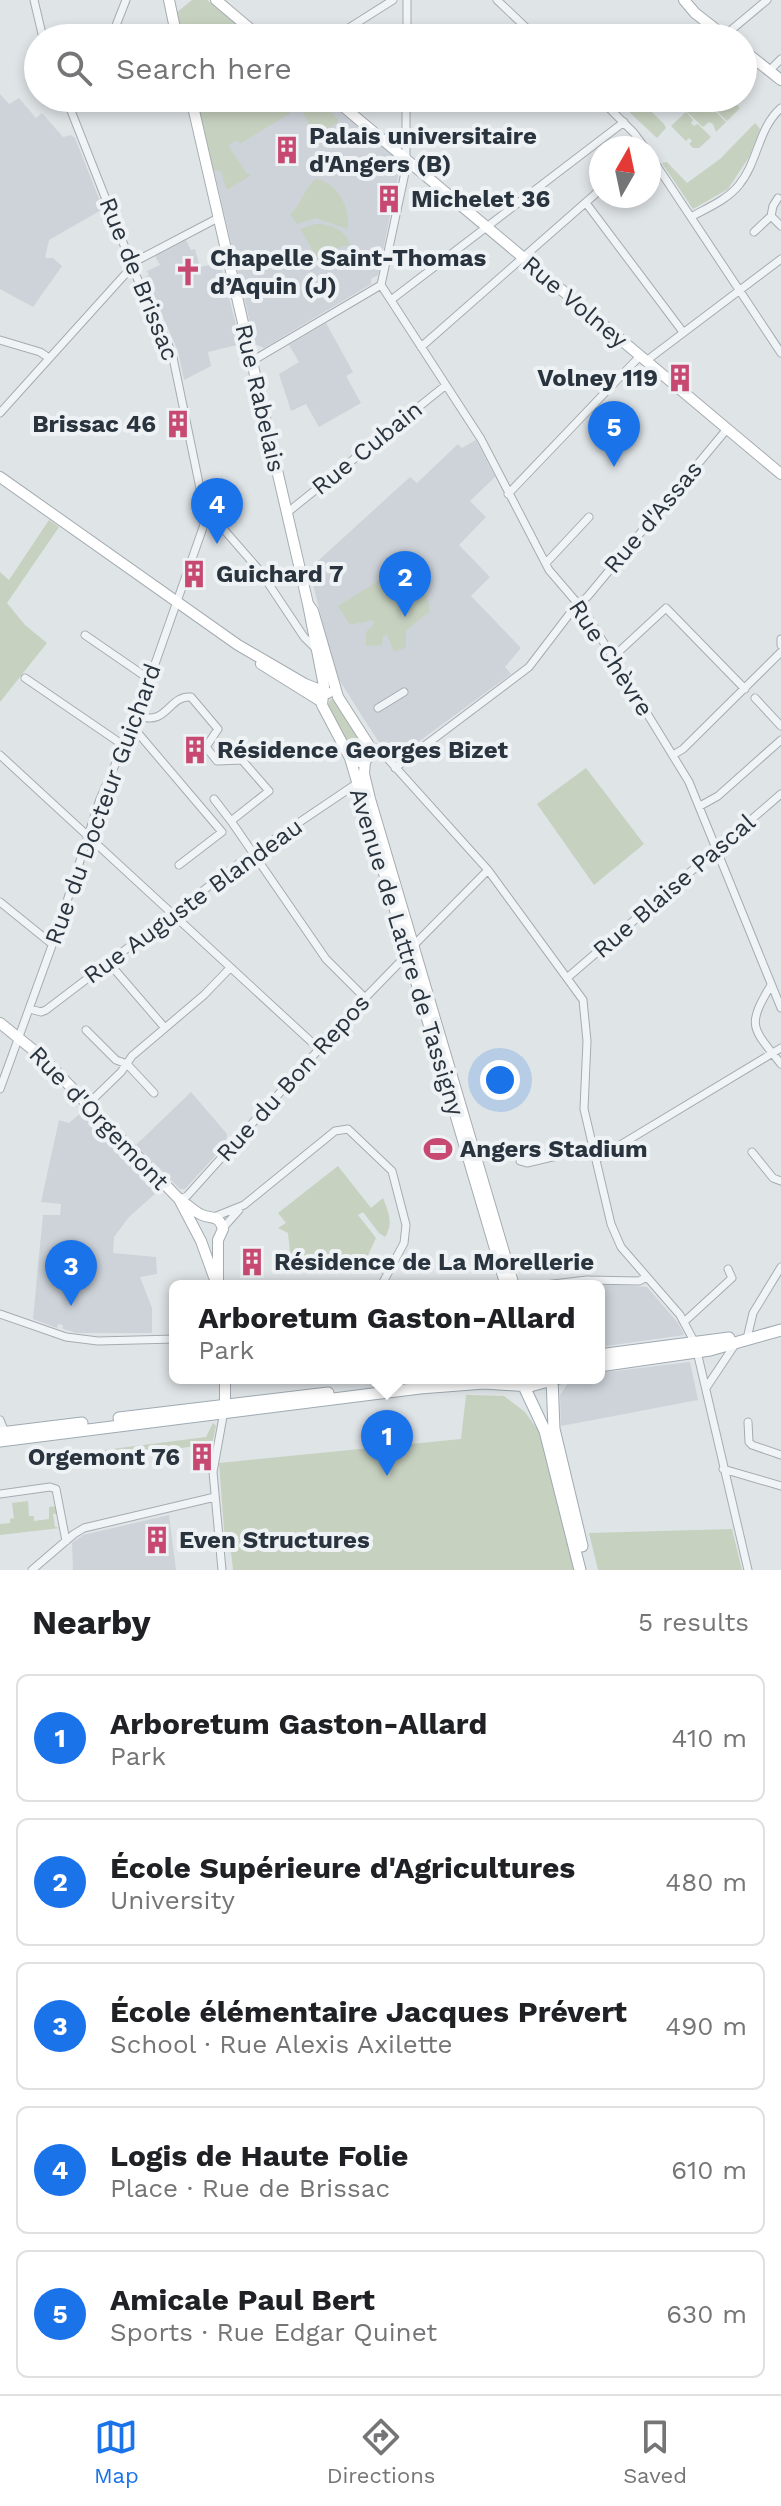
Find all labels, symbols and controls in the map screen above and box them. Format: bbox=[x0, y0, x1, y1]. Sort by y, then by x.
search box bbox=[24, 24, 757, 112]
icon: search bbox=[52, 46, 96, 90]
text: Search here bbox=[116, 51, 292, 86]
place label: Palais universitaire d'Angers (B) bbox=[309, 122, 537, 178]
building icon: Palais universitaire d'Angers (B) bbox=[272, 135, 302, 165]
north arrow bbox=[589, 136, 661, 208]
building icon: Michelet 36 bbox=[374, 184, 404, 214]
place label: Michelet 36 bbox=[411, 185, 550, 213]
street label: Rue de Brissac bbox=[93, 193, 185, 365]
place label: Chapelle Saint-Thomas d’Aquin (J) bbox=[210, 244, 486, 300]
street label: Rue Volney bbox=[517, 250, 634, 354]
church icon: Chapelle Saint-Thomas d’Aquin (J) bbox=[173, 257, 203, 287]
street label: Rue Rabelais bbox=[229, 321, 291, 475]
building icon: Volney 119 bbox=[665, 363, 695, 393]
place label: Volney 119 bbox=[537, 364, 658, 392]
street label: Rue Cubain bbox=[306, 395, 428, 501]
pin: 5 bbox=[588, 401, 640, 467]
building icon: Brissac 46 bbox=[163, 409, 193, 439]
place label: Brissac 46 bbox=[32, 410, 156, 438]
street label: Rue d'Assas bbox=[598, 455, 708, 579]
pin: 4 bbox=[191, 478, 243, 544]
pin: 2 bbox=[379, 551, 431, 617]
building icon: Guichard 7 bbox=[179, 559, 209, 589]
place label: Guichard 7 bbox=[216, 560, 344, 588]
street label: Rue Chèvre bbox=[563, 595, 659, 721]
street label: Rue du Docteur Guichard bbox=[39, 660, 167, 948]
building icon: Résidence Georges Bizet bbox=[180, 735, 210, 765]
place label: Résidence Georges Bizet bbox=[217, 736, 508, 764]
street label: Avenue de Lattre de Tassigny bbox=[344, 785, 470, 1120]
street label: Rue Blaise Pascal bbox=[587, 808, 761, 964]
street label: Rue Auguste Blandeau bbox=[78, 812, 308, 990]
street label: Rue du Bon Repos bbox=[211, 989, 375, 1167]
street label: Rue d'Orgemont bbox=[23, 1040, 175, 1196]
your location bbox=[480, 1060, 520, 1100]
sports icon: Angers Stadium bbox=[423, 1134, 453, 1164]
place label: Angers Stadium bbox=[460, 1135, 648, 1163]
pin: 3 bbox=[45, 1240, 97, 1306]
building icon: Résidence de La Morellerie bbox=[237, 1247, 267, 1277]
place label: Résidence de La Morellerie bbox=[274, 1248, 594, 1276]
popup bbox=[169, 1280, 605, 1384]
text: Arboretum Gaston-Allard bbox=[198, 1300, 576, 1335]
text: Park bbox=[198, 1335, 254, 1365]
pin: 1 bbox=[361, 1410, 413, 1476]
building icon: Orgemont 76 bbox=[187, 1442, 217, 1472]
place label: Orgemont 76 bbox=[28, 1443, 180, 1471]
building icon: Even Structures bbox=[142, 1525, 172, 1555]
place label: Even Structures bbox=[179, 1526, 370, 1554]
text: Nearby bbox=[32, 1602, 151, 1642]
text: 5 results bbox=[638, 1607, 749, 1637]
text: Arboretum Gaston-Allard bbox=[110, 1706, 487, 1741]
text: 1 bbox=[54, 1723, 66, 1753]
text: 410 m bbox=[672, 1723, 747, 1753]
text: Park bbox=[110, 1741, 166, 1771]
text: École Supérieure d'Agricultures bbox=[110, 1850, 575, 1885]
text: 2 bbox=[52, 1867, 68, 1897]
text: 480 m bbox=[665, 1867, 747, 1897]
text: University bbox=[110, 1885, 235, 1915]
text: École élémentaire Jacques Prévert bbox=[110, 1994, 627, 2029]
text: 3 bbox=[52, 2011, 68, 2041]
text: 490 m bbox=[665, 2011, 747, 2041]
text: School · Rue Alexis Axilette bbox=[110, 2029, 453, 2059]
text: Logis de Haute Folie bbox=[110, 2138, 408, 2173]
text: 4 bbox=[52, 2155, 68, 2185]
text: 610 m bbox=[671, 2155, 747, 2185]
text: Place · Rue de Brissac bbox=[110, 2173, 390, 2203]
text: Amicale Paul Bert bbox=[110, 2282, 375, 2317]
text: 5 bbox=[52, 2299, 68, 2329]
text: 630 m bbox=[666, 2299, 747, 2329]
text: Sports · Rue Edgar Quinet bbox=[110, 2317, 437, 2347]
tab: Map bbox=[94, 2415, 139, 2488]
tab: Directions bbox=[327, 2415, 435, 2488]
tab: Saved bbox=[623, 2415, 687, 2488]

